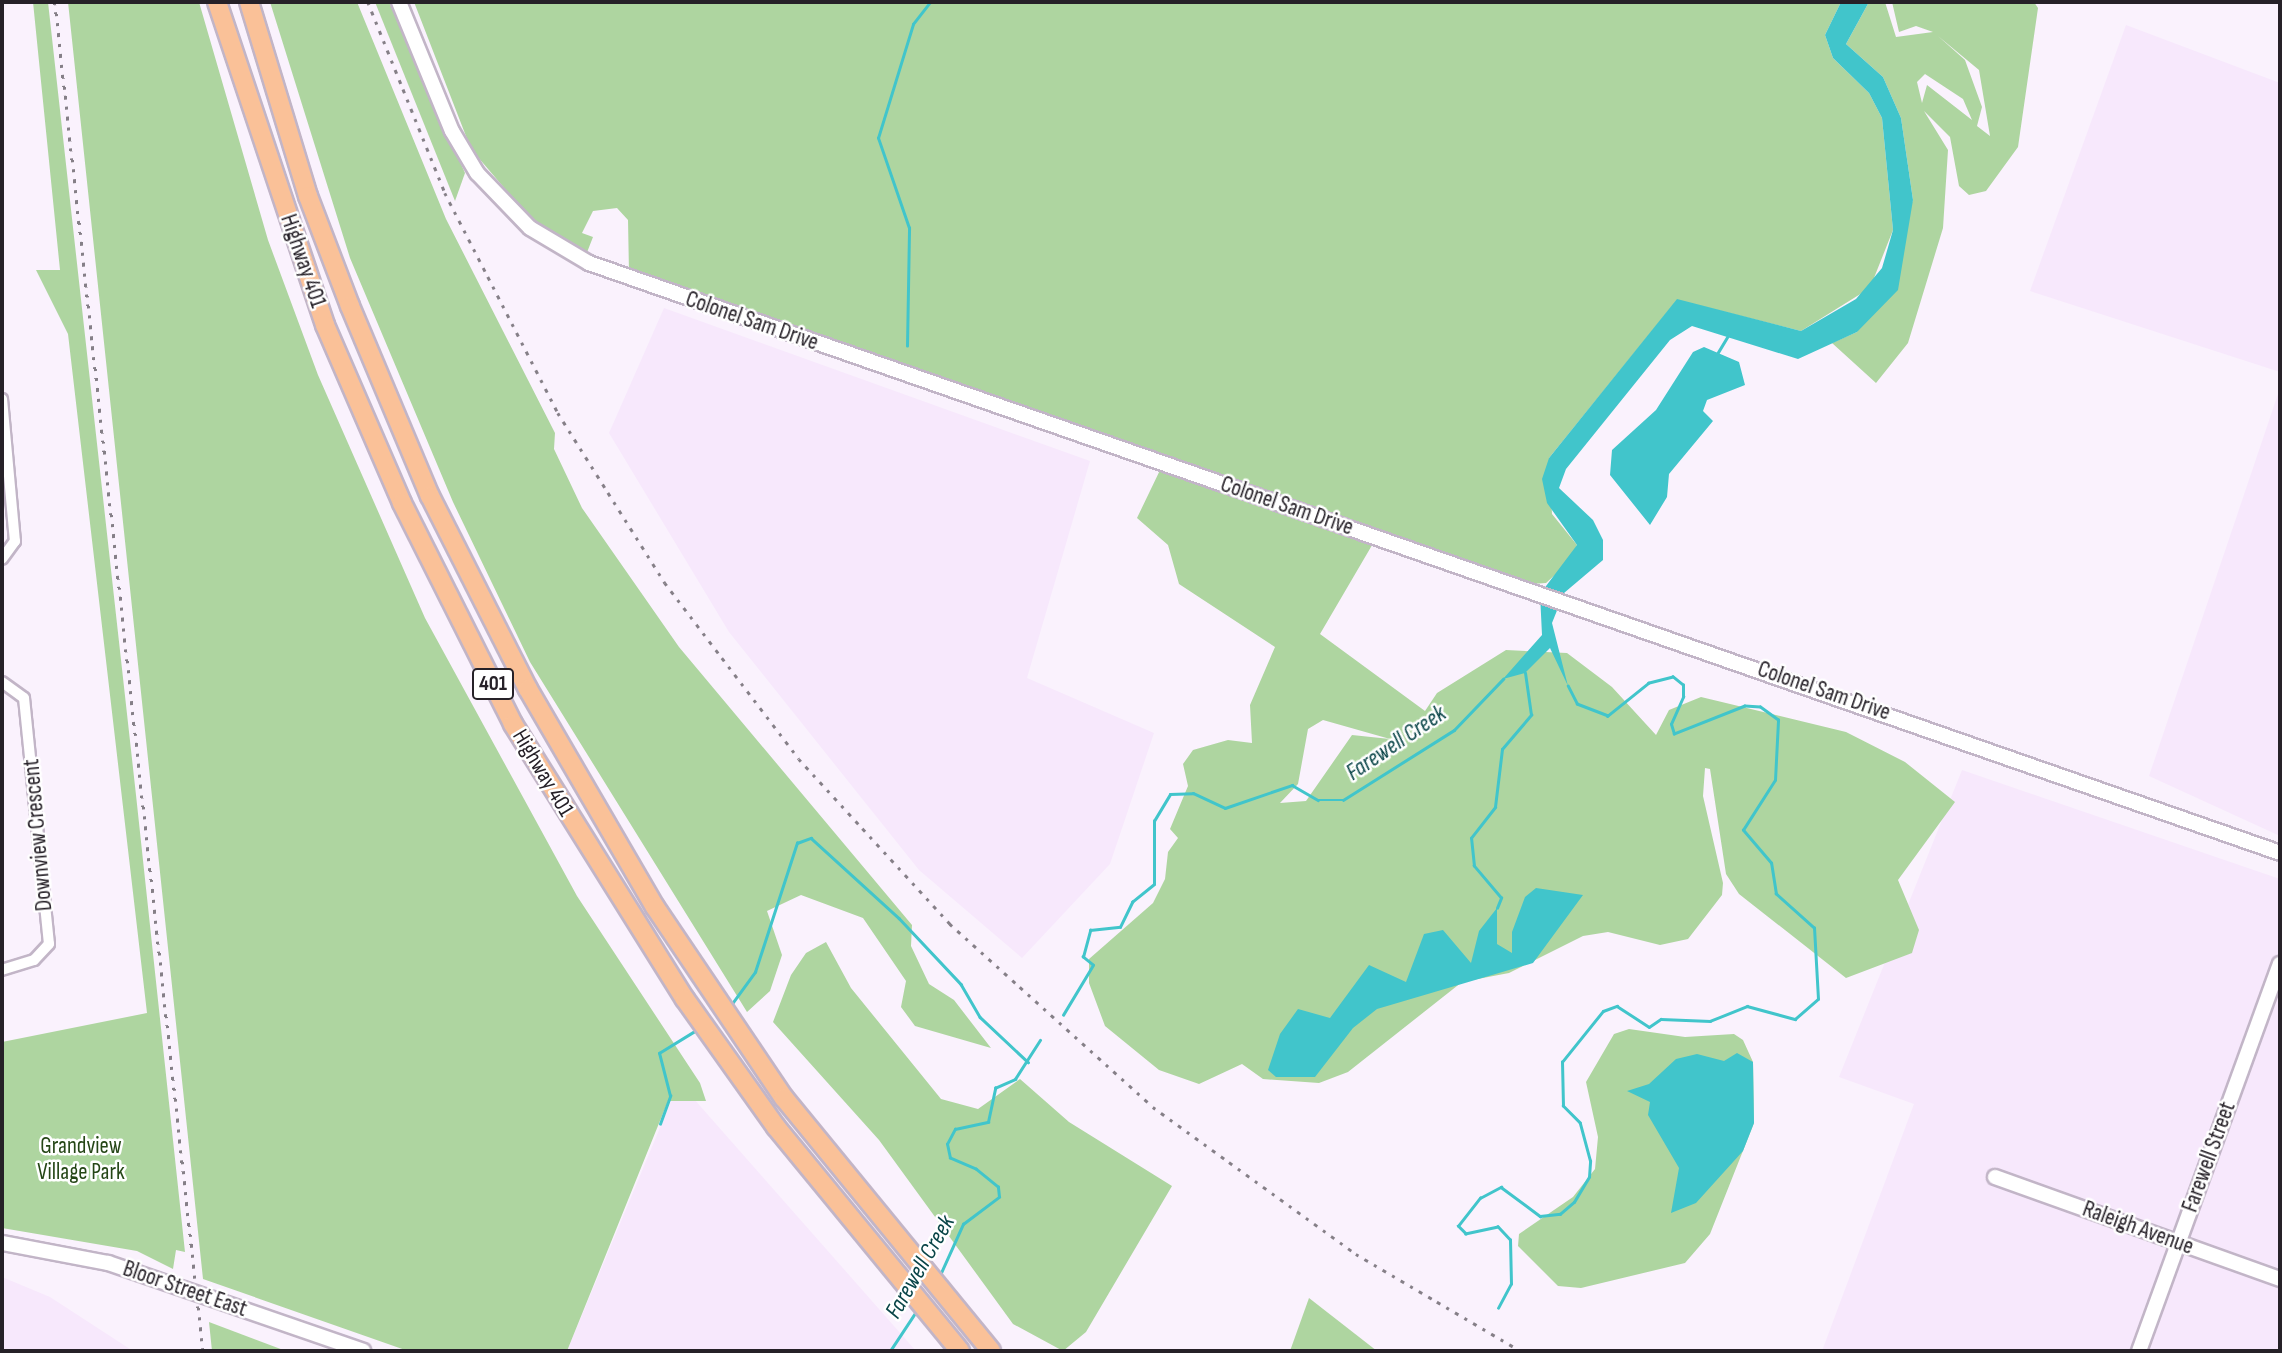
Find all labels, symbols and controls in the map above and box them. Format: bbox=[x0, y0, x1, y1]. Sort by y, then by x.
street label: Highway 401 bbox=[274, 211, 332, 311]
street label: Colonel Sam Drive bbox=[682, 285, 822, 357]
street label: Colonel Sam Drive bbox=[1217, 470, 1357, 542]
street label: Colonel Sam Drive bbox=[1754, 655, 1894, 727]
road number: 401 bbox=[472, 666, 514, 702]
water label: Farewell Creek bbox=[1341, 699, 1451, 787]
street label: Highway 401 bbox=[506, 724, 580, 822]
street label: Downview Crescent bbox=[18, 758, 58, 912]
street label: Farewell Street bbox=[2176, 1098, 2242, 1216]
park label: Grandview Village Park bbox=[37, 1132, 125, 1186]
street label: Raleigh Avenue bbox=[2079, 1195, 2197, 1261]
water label: Farewell Creek bbox=[879, 1210, 961, 1324]
street label: Bloor Street East bbox=[119, 1255, 251, 1323]

